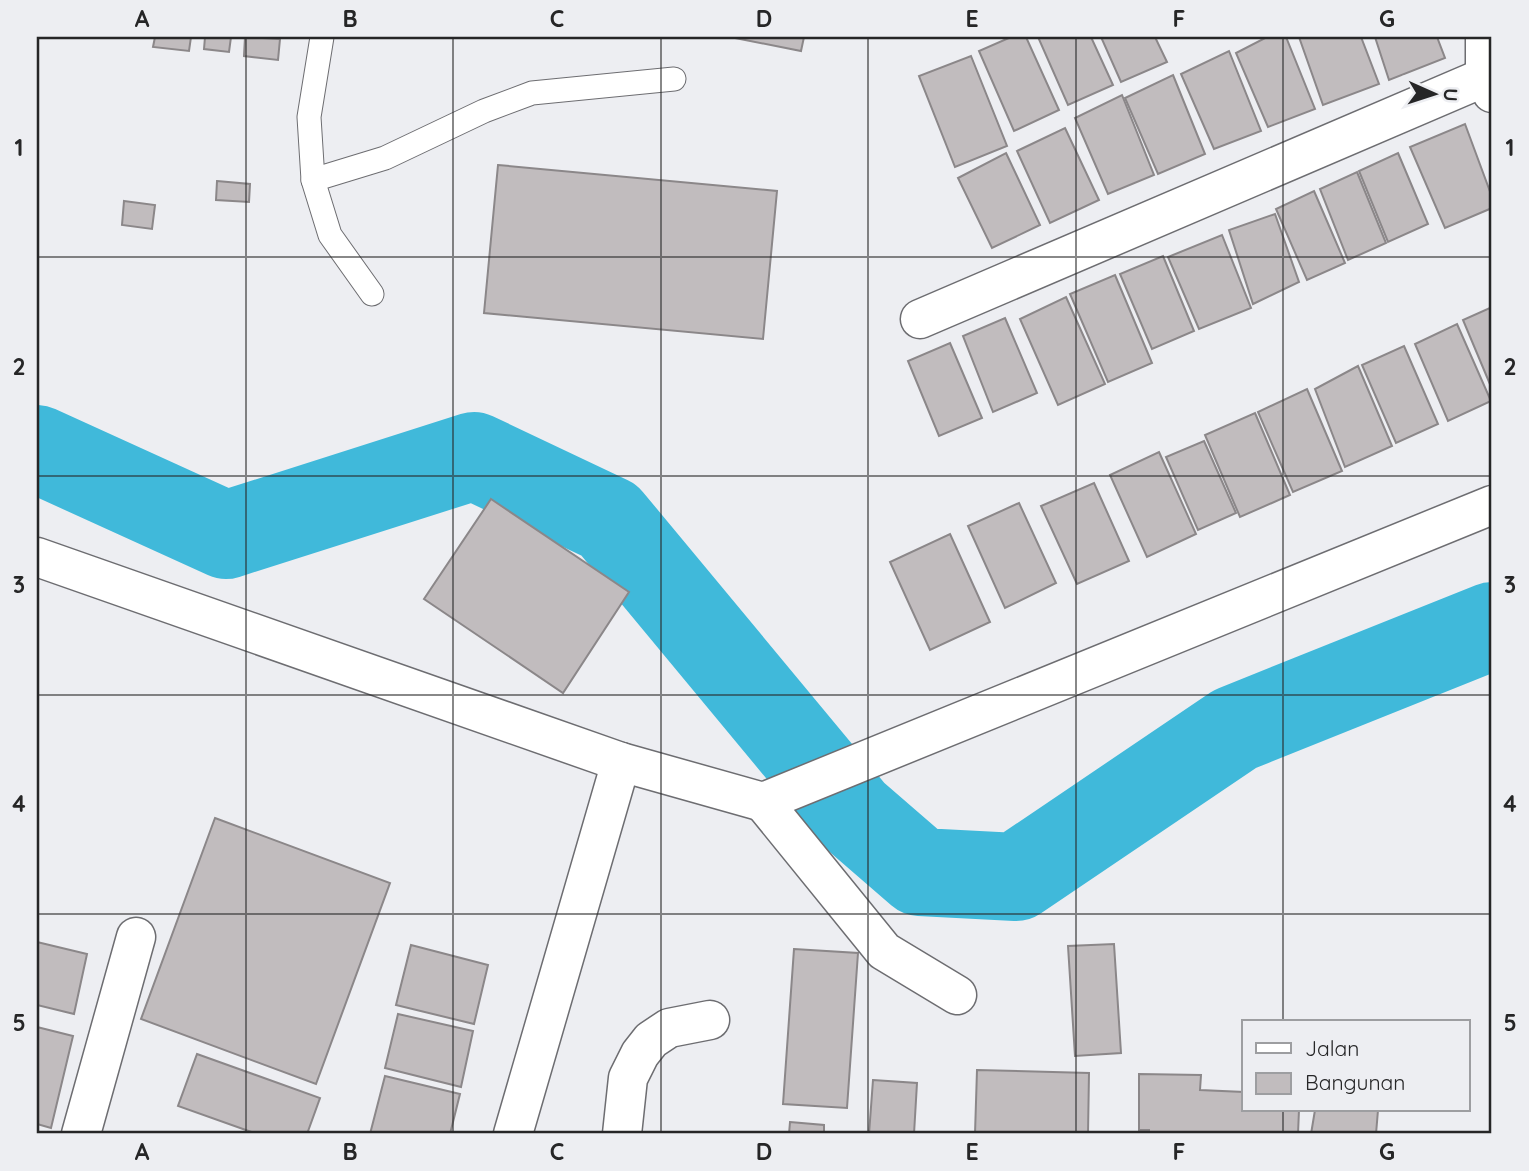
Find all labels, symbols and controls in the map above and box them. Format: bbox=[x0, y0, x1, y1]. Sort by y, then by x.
text: A bbox=[135, 4, 150, 33]
text: B bbox=[342, 4, 358, 33]
text: C bbox=[550, 4, 564, 33]
text: D bbox=[756, 4, 772, 33]
text: E bbox=[965, 4, 979, 33]
text: F bbox=[1173, 4, 1185, 33]
text: G bbox=[1379, 4, 1395, 33]
north arrow bbox=[1400, 60, 1470, 130]
text: U bbox=[1439, 88, 1463, 102]
text: 1 bbox=[15, 133, 23, 162]
text: 1 bbox=[1506, 133, 1514, 162]
text: 2 bbox=[12, 352, 26, 381]
text: 2 bbox=[1503, 352, 1517, 381]
text: 3 bbox=[13, 570, 25, 599]
text: 3 bbox=[1504, 570, 1516, 599]
text: 4 bbox=[12, 789, 26, 818]
text: 4 bbox=[1503, 789, 1517, 818]
text: 5 bbox=[12, 1008, 26, 1037]
text: 5 bbox=[1503, 1008, 1517, 1037]
legend bbox=[1242, 1020, 1470, 1112]
text: Jalan bbox=[1305, 1035, 1359, 1061]
text: Bangunan bbox=[1305, 1069, 1405, 1095]
text: A bbox=[135, 1137, 150, 1166]
text: B bbox=[342, 1137, 358, 1166]
text: C bbox=[550, 1137, 564, 1166]
text: D bbox=[756, 1137, 772, 1166]
text: E bbox=[965, 1137, 979, 1166]
text: F bbox=[1173, 1137, 1185, 1166]
text: G bbox=[1379, 1137, 1395, 1166]

